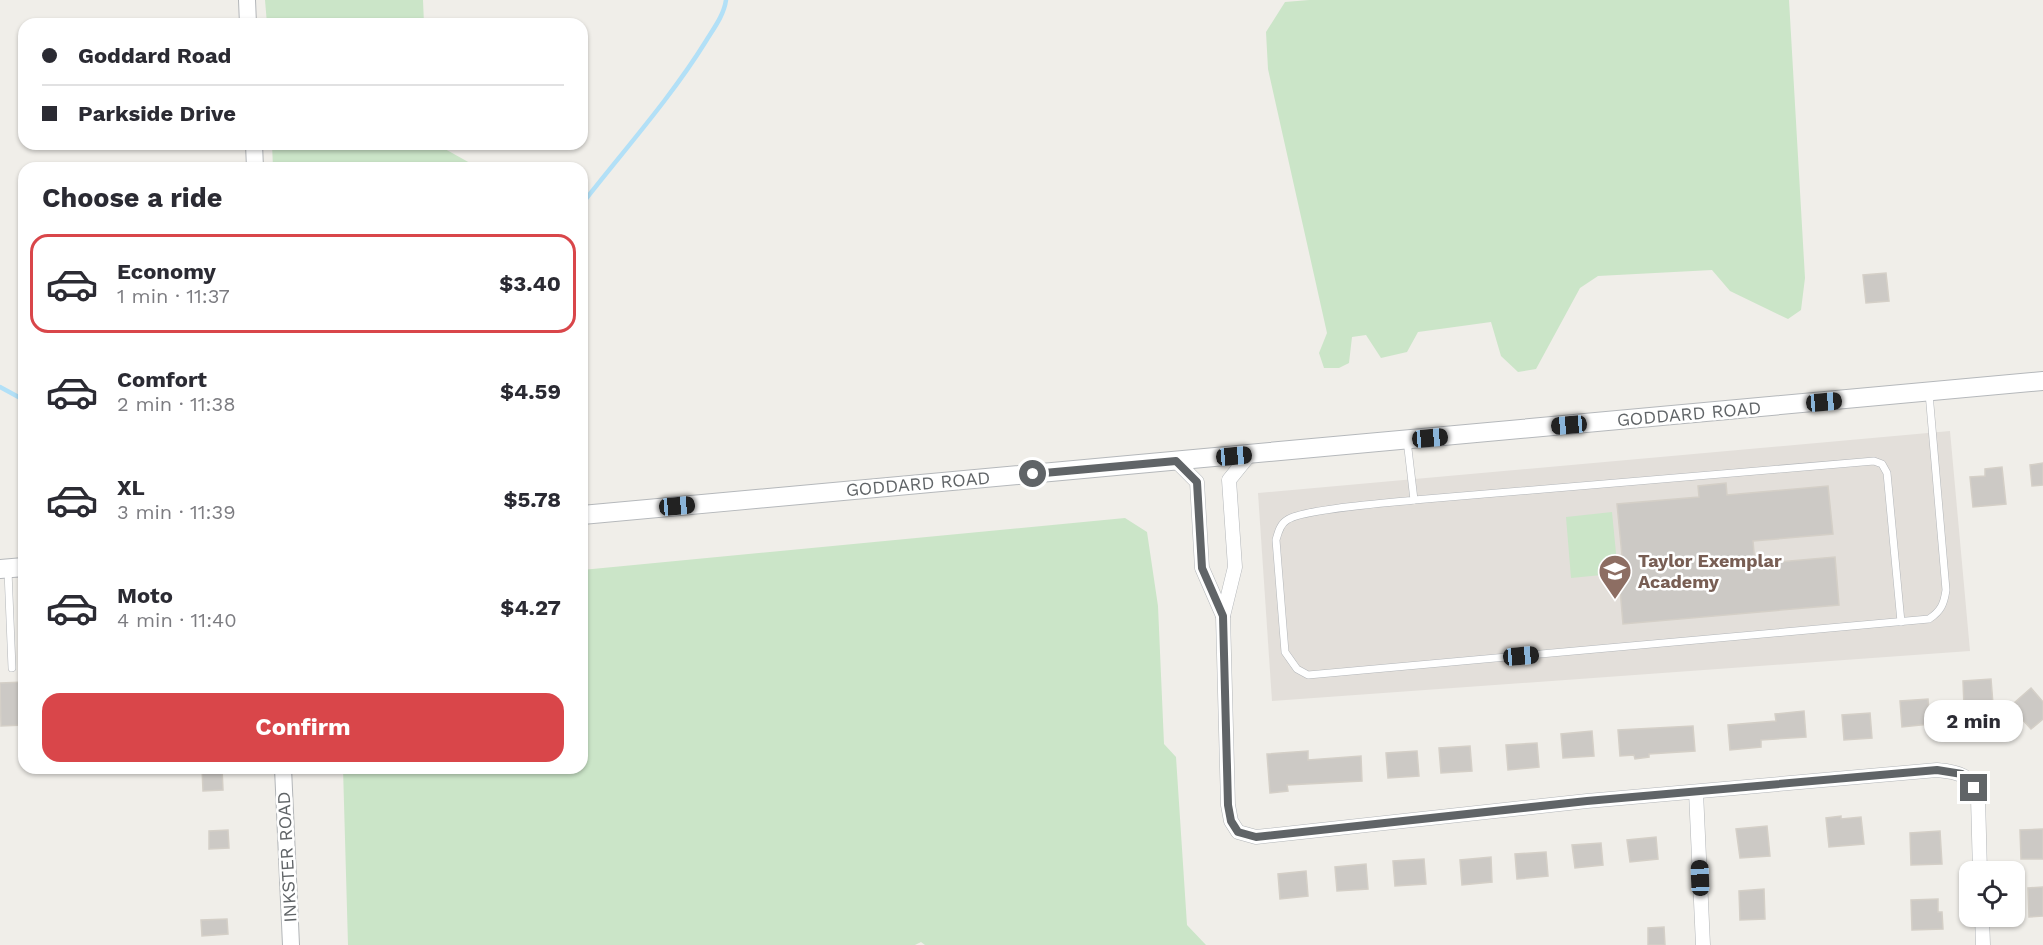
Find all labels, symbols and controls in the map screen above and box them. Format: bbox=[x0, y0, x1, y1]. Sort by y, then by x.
text: Goddard Road bbox=[78, 43, 231, 68]
text: Parkside Drive bbox=[78, 101, 236, 126]
text: Choose a ride bbox=[42, 182, 222, 214]
icon: car bbox=[45, 257, 99, 311]
text: Economy bbox=[117, 259, 216, 284]
text: $3.40 bbox=[499, 271, 561, 296]
text: 1 min · 11:37 bbox=[117, 284, 230, 308]
icon: car bbox=[45, 365, 99, 419]
text: Comfort bbox=[117, 367, 207, 392]
text: $4.59 bbox=[500, 379, 561, 404]
car bbox=[1805, 391, 1843, 413]
text: 2 min · 11:38 bbox=[117, 392, 236, 416]
street label: GODDARD ROAD bbox=[1616, 397, 1762, 430]
car bbox=[1550, 414, 1588, 436]
car bbox=[1411, 427, 1449, 449]
car bbox=[1215, 445, 1253, 467]
route start bbox=[1019, 460, 1046, 487]
street label: GODDARD ROAD bbox=[845, 467, 991, 500]
icon: car bbox=[45, 473, 99, 527]
text: XL bbox=[117, 475, 145, 500]
text: $5.78 bbox=[503, 487, 561, 512]
car bbox=[658, 495, 696, 517]
text: 3 min · 11:39 bbox=[117, 500, 236, 524]
place label: Taylor Exemplar Academy bbox=[1638, 550, 1782, 592]
school or university icon: Taylor Exemplar Academy bbox=[1597, 553, 1633, 600]
icon: car bbox=[45, 581, 99, 635]
text: Moto bbox=[117, 583, 173, 608]
text: $4.27 bbox=[500, 595, 561, 620]
text: 4 min · 11:40 bbox=[117, 608, 237, 632]
car bbox=[1502, 645, 1540, 667]
button: Confirm bbox=[42, 693, 564, 762]
callout: 2 min bbox=[1924, 701, 2024, 743]
text: 2 min bbox=[1946, 709, 2001, 733]
route end bbox=[1960, 774, 1987, 801]
street label: INKSTER ROAD bbox=[273, 791, 300, 923]
car bbox=[1690, 860, 1710, 896]
map controls bbox=[1959, 861, 2025, 927]
button: locate bbox=[1959, 861, 2025, 927]

